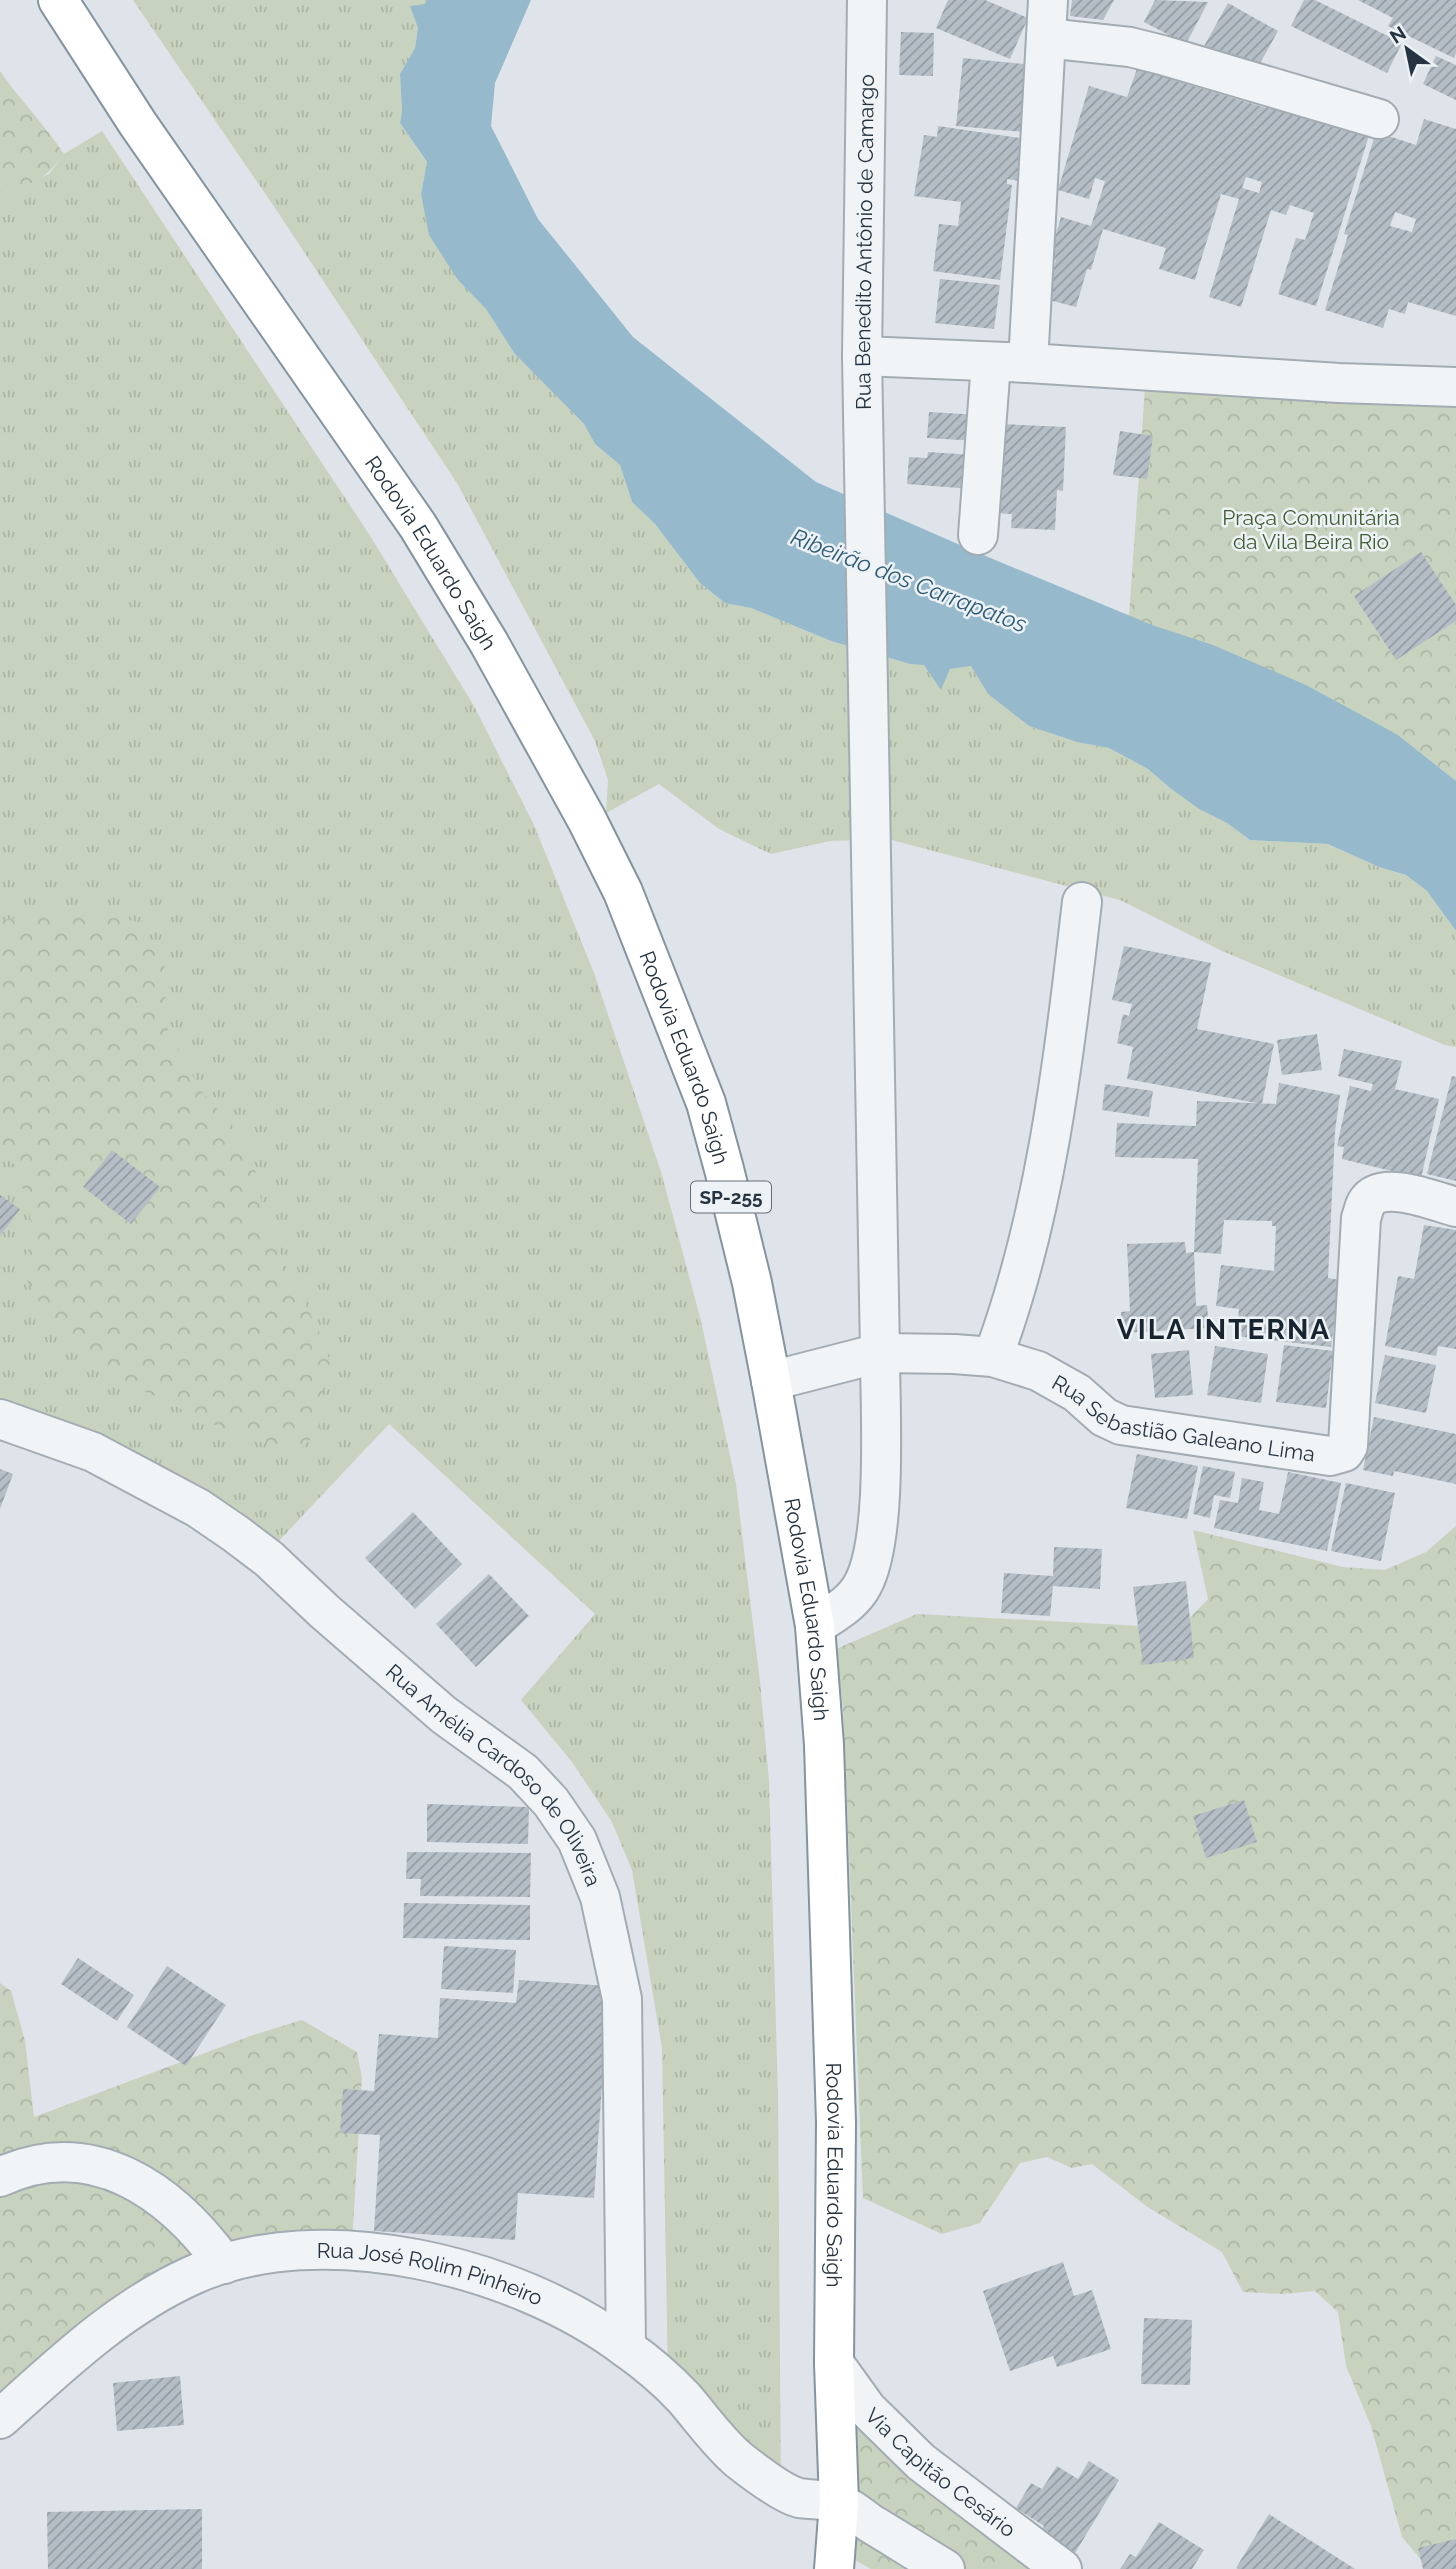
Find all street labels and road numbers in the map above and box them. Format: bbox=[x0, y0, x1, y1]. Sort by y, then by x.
street label: Rua Benedito Antônio de Camargo bbox=[849, 74, 878, 410]
street label: Rodovia Eduardo Saigh bbox=[360, 451, 502, 654]
street label: Rodovia Eduardo Saigh bbox=[635, 947, 735, 1167]
road number: SP-255 bbox=[691, 1182, 771, 1212]
street label: Rua Sebastião Galeano Lima bbox=[1048, 1369, 1317, 1466]
street label: Rodovia Eduardo Saigh bbox=[780, 1496, 835, 1722]
street label: Rua Amélia Cardoso de Oliveira bbox=[381, 1658, 607, 1890]
street label: Rodovia Eduardo Saigh bbox=[822, 2062, 849, 2288]
street label: Rua José Rolim Pinheiro bbox=[317, 2237, 547, 2310]
street label: Via Capitão Cesário bbox=[861, 2402, 1021, 2542]

